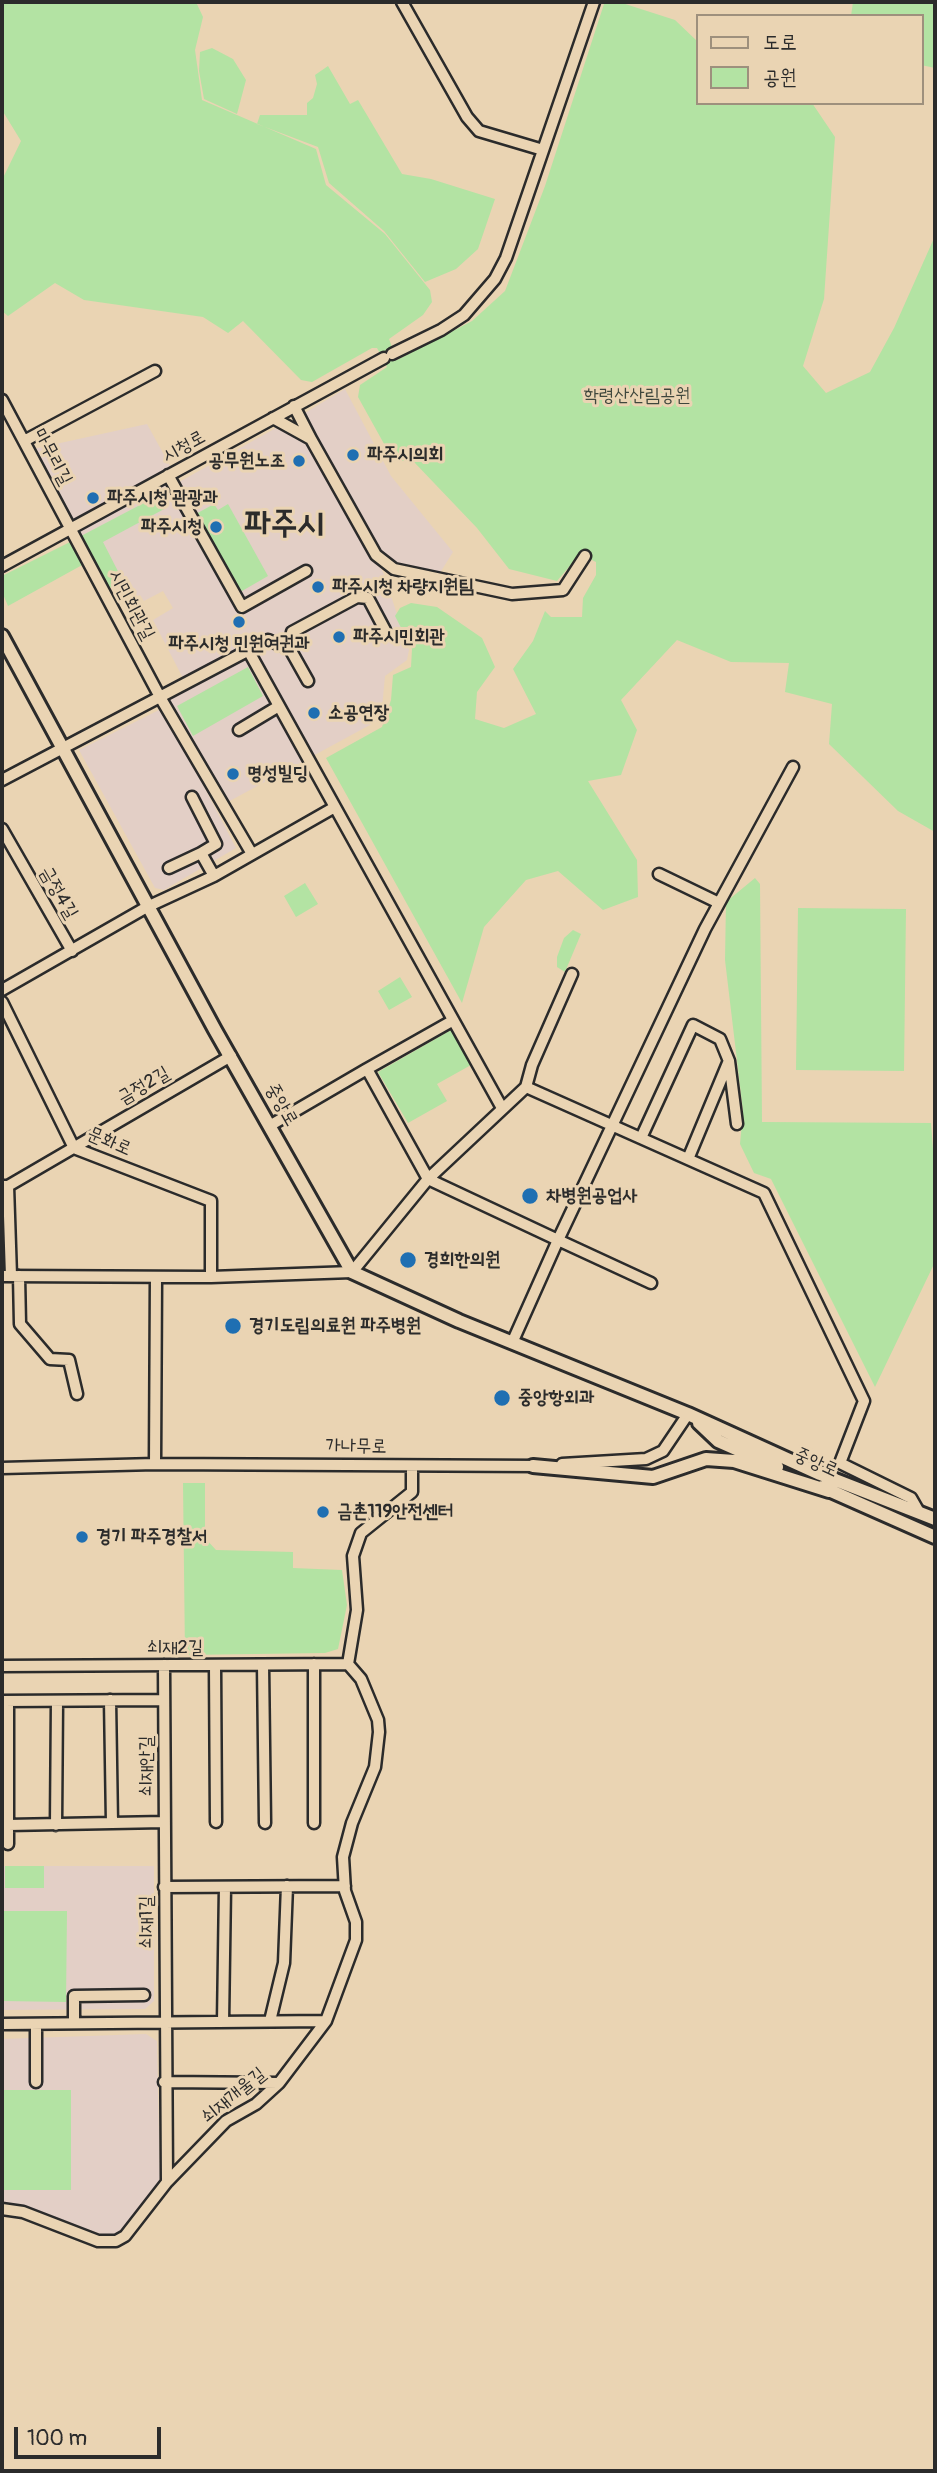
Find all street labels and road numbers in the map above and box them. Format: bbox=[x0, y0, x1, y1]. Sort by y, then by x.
street label: 마무리길 bbox=[28, 425, 76, 489]
street label: 시청로 bbox=[158, 426, 210, 468]
street label: 시민회관길 bbox=[103, 566, 159, 644]
street label: 금정4길 bbox=[34, 863, 82, 923]
street label: 금정2길 bbox=[114, 1062, 174, 1110]
street label: 중앙로 bbox=[260, 1079, 302, 1131]
street label: 문화로 bbox=[83, 1123, 135, 1161]
street label: 가나무로 bbox=[325, 1435, 387, 1459]
street label: 중앙로 bbox=[790, 1443, 842, 1483]
street label: 쇠재2길 bbox=[147, 1637, 203, 1659]
street label: 쇠재안길 bbox=[136, 1735, 158, 1797]
street label: 쇠재1길 bbox=[136, 1895, 158, 1949]
street label: 쇠재개울길 bbox=[197, 2063, 271, 2129]

